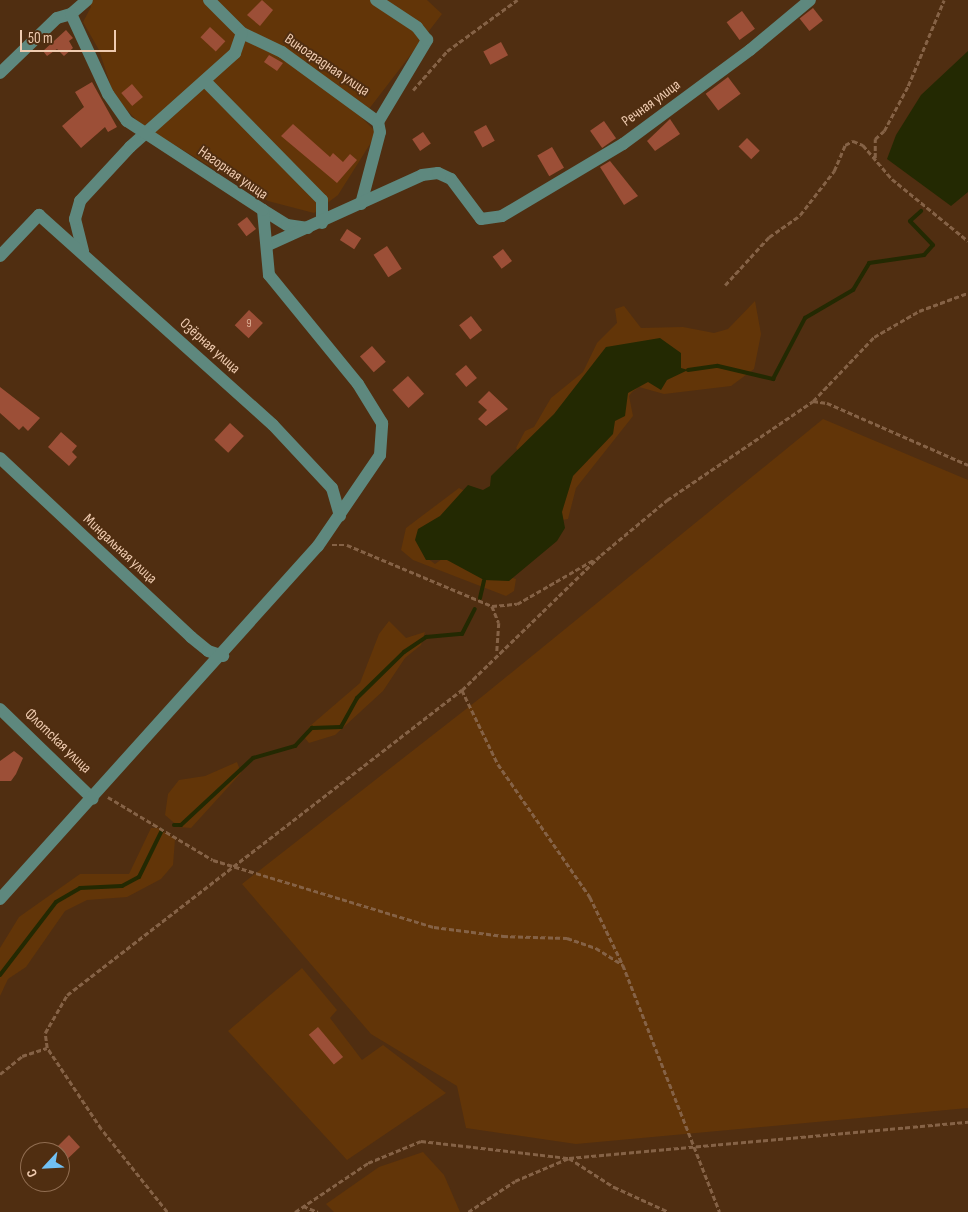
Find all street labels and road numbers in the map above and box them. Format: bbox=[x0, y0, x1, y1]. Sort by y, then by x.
street label: Виноградная улица bbox=[281, 30, 373, 100]
street label: Речная улица bbox=[618, 76, 684, 130]
street label: Нагорная улица bbox=[195, 142, 271, 204]
street label: Озёрная улица bbox=[176, 314, 244, 378]
street label: Миндальная улица bbox=[79, 510, 161, 588]
street label: Флотская улица bbox=[21, 705, 95, 777]

